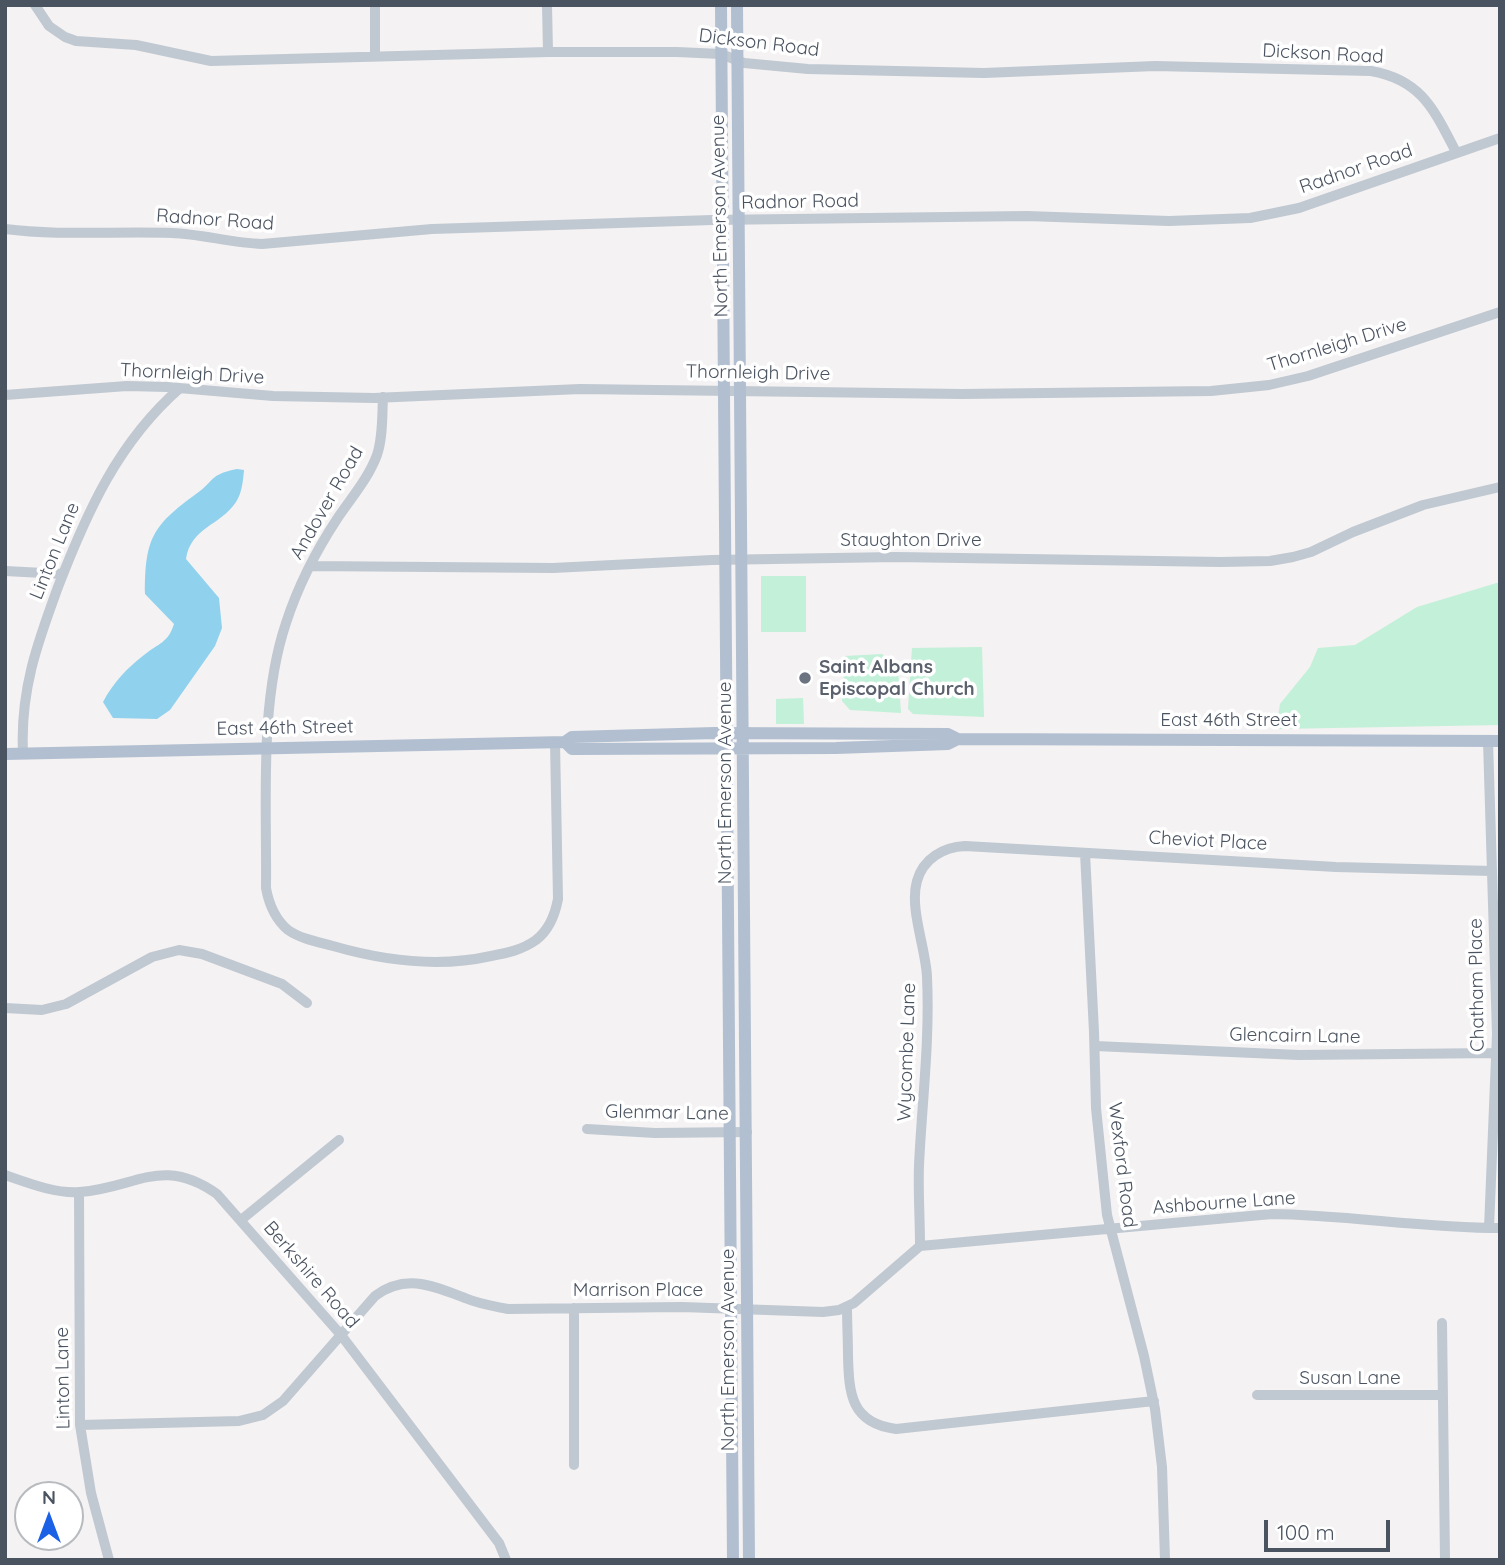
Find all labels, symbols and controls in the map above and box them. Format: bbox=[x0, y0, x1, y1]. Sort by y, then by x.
street label: Dickson Road bbox=[697, 24, 821, 62]
street label: Dickson Road bbox=[1262, 39, 1384, 69]
street label: North Emerson Avenue bbox=[707, 114, 733, 318]
street label: Radnor Road bbox=[1297, 139, 1415, 199]
street label: Radnor Road bbox=[741, 190, 859, 214]
street label: Radnor Road bbox=[155, 205, 275, 235]
street label: Thornleigh Drive bbox=[1265, 313, 1409, 377]
street label: Thornleigh Drive bbox=[119, 359, 265, 389]
street label: Thornleigh Drive bbox=[686, 360, 830, 386]
street label: Andover Road bbox=[286, 443, 368, 563]
street label: Linton Lane bbox=[25, 499, 85, 603]
street label: Staughton Drive bbox=[840, 529, 982, 551]
place label: Saint Albans Episcopal Church bbox=[819, 656, 975, 700]
marker: Saint Albans Episcopal Church bbox=[797, 670, 813, 686]
street label: North Emerson Avenue bbox=[714, 682, 736, 884]
street label: East 46th Street bbox=[1160, 709, 1298, 731]
street label: East 46th Street bbox=[216, 715, 354, 741]
street label: Cheviot Place bbox=[1148, 827, 1268, 855]
street label: Chatham Place bbox=[1464, 918, 1490, 1052]
street label: Wycombe Lane bbox=[893, 982, 921, 1122]
street label: Glencairn Lane bbox=[1229, 1023, 1361, 1049]
street label: Glenmar Lane bbox=[605, 1101, 729, 1125]
street label: Wexford Road bbox=[1103, 1101, 1141, 1229]
street label: Ashbourne Lane bbox=[1152, 1187, 1296, 1219]
street label: Berkshire Road bbox=[258, 1217, 364, 1333]
street label: North Emerson Avenue bbox=[717, 1249, 739, 1451]
street label: Marrison Place bbox=[573, 1279, 703, 1301]
street label: Linton Lane bbox=[51, 1327, 75, 1429]
street label: Susan Lane bbox=[1299, 1367, 1401, 1389]
north arrow bbox=[14, 1481, 84, 1551]
text: N bbox=[42, 1485, 56, 1509]
scale bar bbox=[1267, 1506, 1393, 1550]
text: 100 m bbox=[1277, 1519, 1335, 1545]

